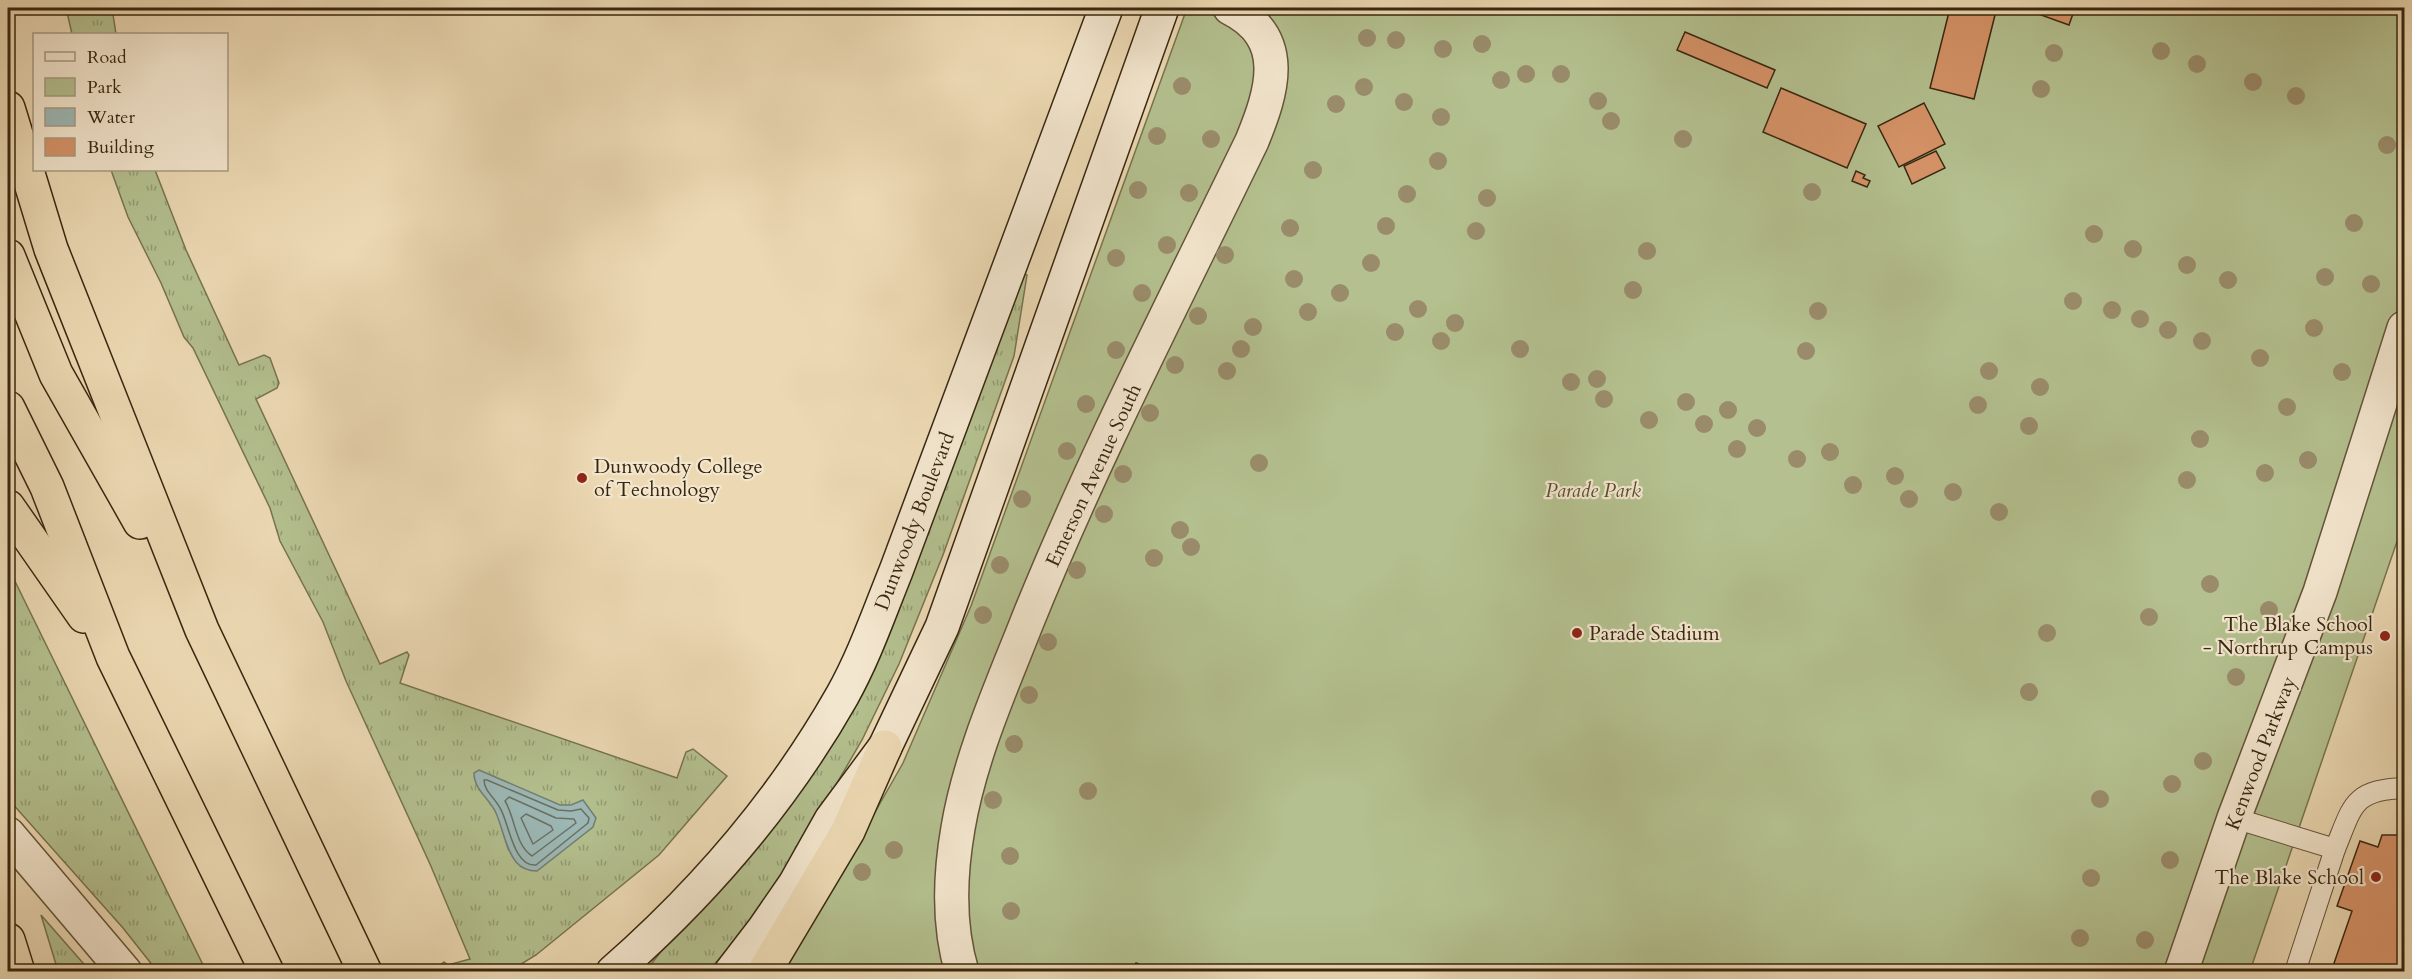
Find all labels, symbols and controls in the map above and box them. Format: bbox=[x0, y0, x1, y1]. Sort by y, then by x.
legend bbox=[33, 33, 228, 171]
text: Road bbox=[87, 45, 127, 70]
text: Park bbox=[87, 75, 122, 100]
text: Water bbox=[86, 105, 136, 130]
text: Building bbox=[87, 135, 155, 160]
street label: Emerson Avenue South bbox=[1039, 379, 1148, 571]
street label: Dunwoody Boulevard bbox=[868, 428, 961, 614]
place label: Dunwoody College of Technology bbox=[594, 453, 763, 503]
marker: Dunwoody College of Technology bbox=[575, 471, 589, 485]
park label: Parade Park bbox=[1545, 477, 1641, 504]
place label: The Blake School - Northrup Campus bbox=[2203, 611, 2373, 661]
place label: Parade Stadium bbox=[1589, 620, 1720, 647]
marker: Parade Stadium bbox=[1570, 626, 1584, 640]
marker: The Blake School - Northrup Campus bbox=[2378, 629, 2392, 643]
street label: Kenwood Parkway bbox=[2219, 672, 2302, 834]
place label: The Blake School bbox=[2215, 864, 2364, 891]
marker: The Blake School bbox=[2369, 870, 2383, 884]

